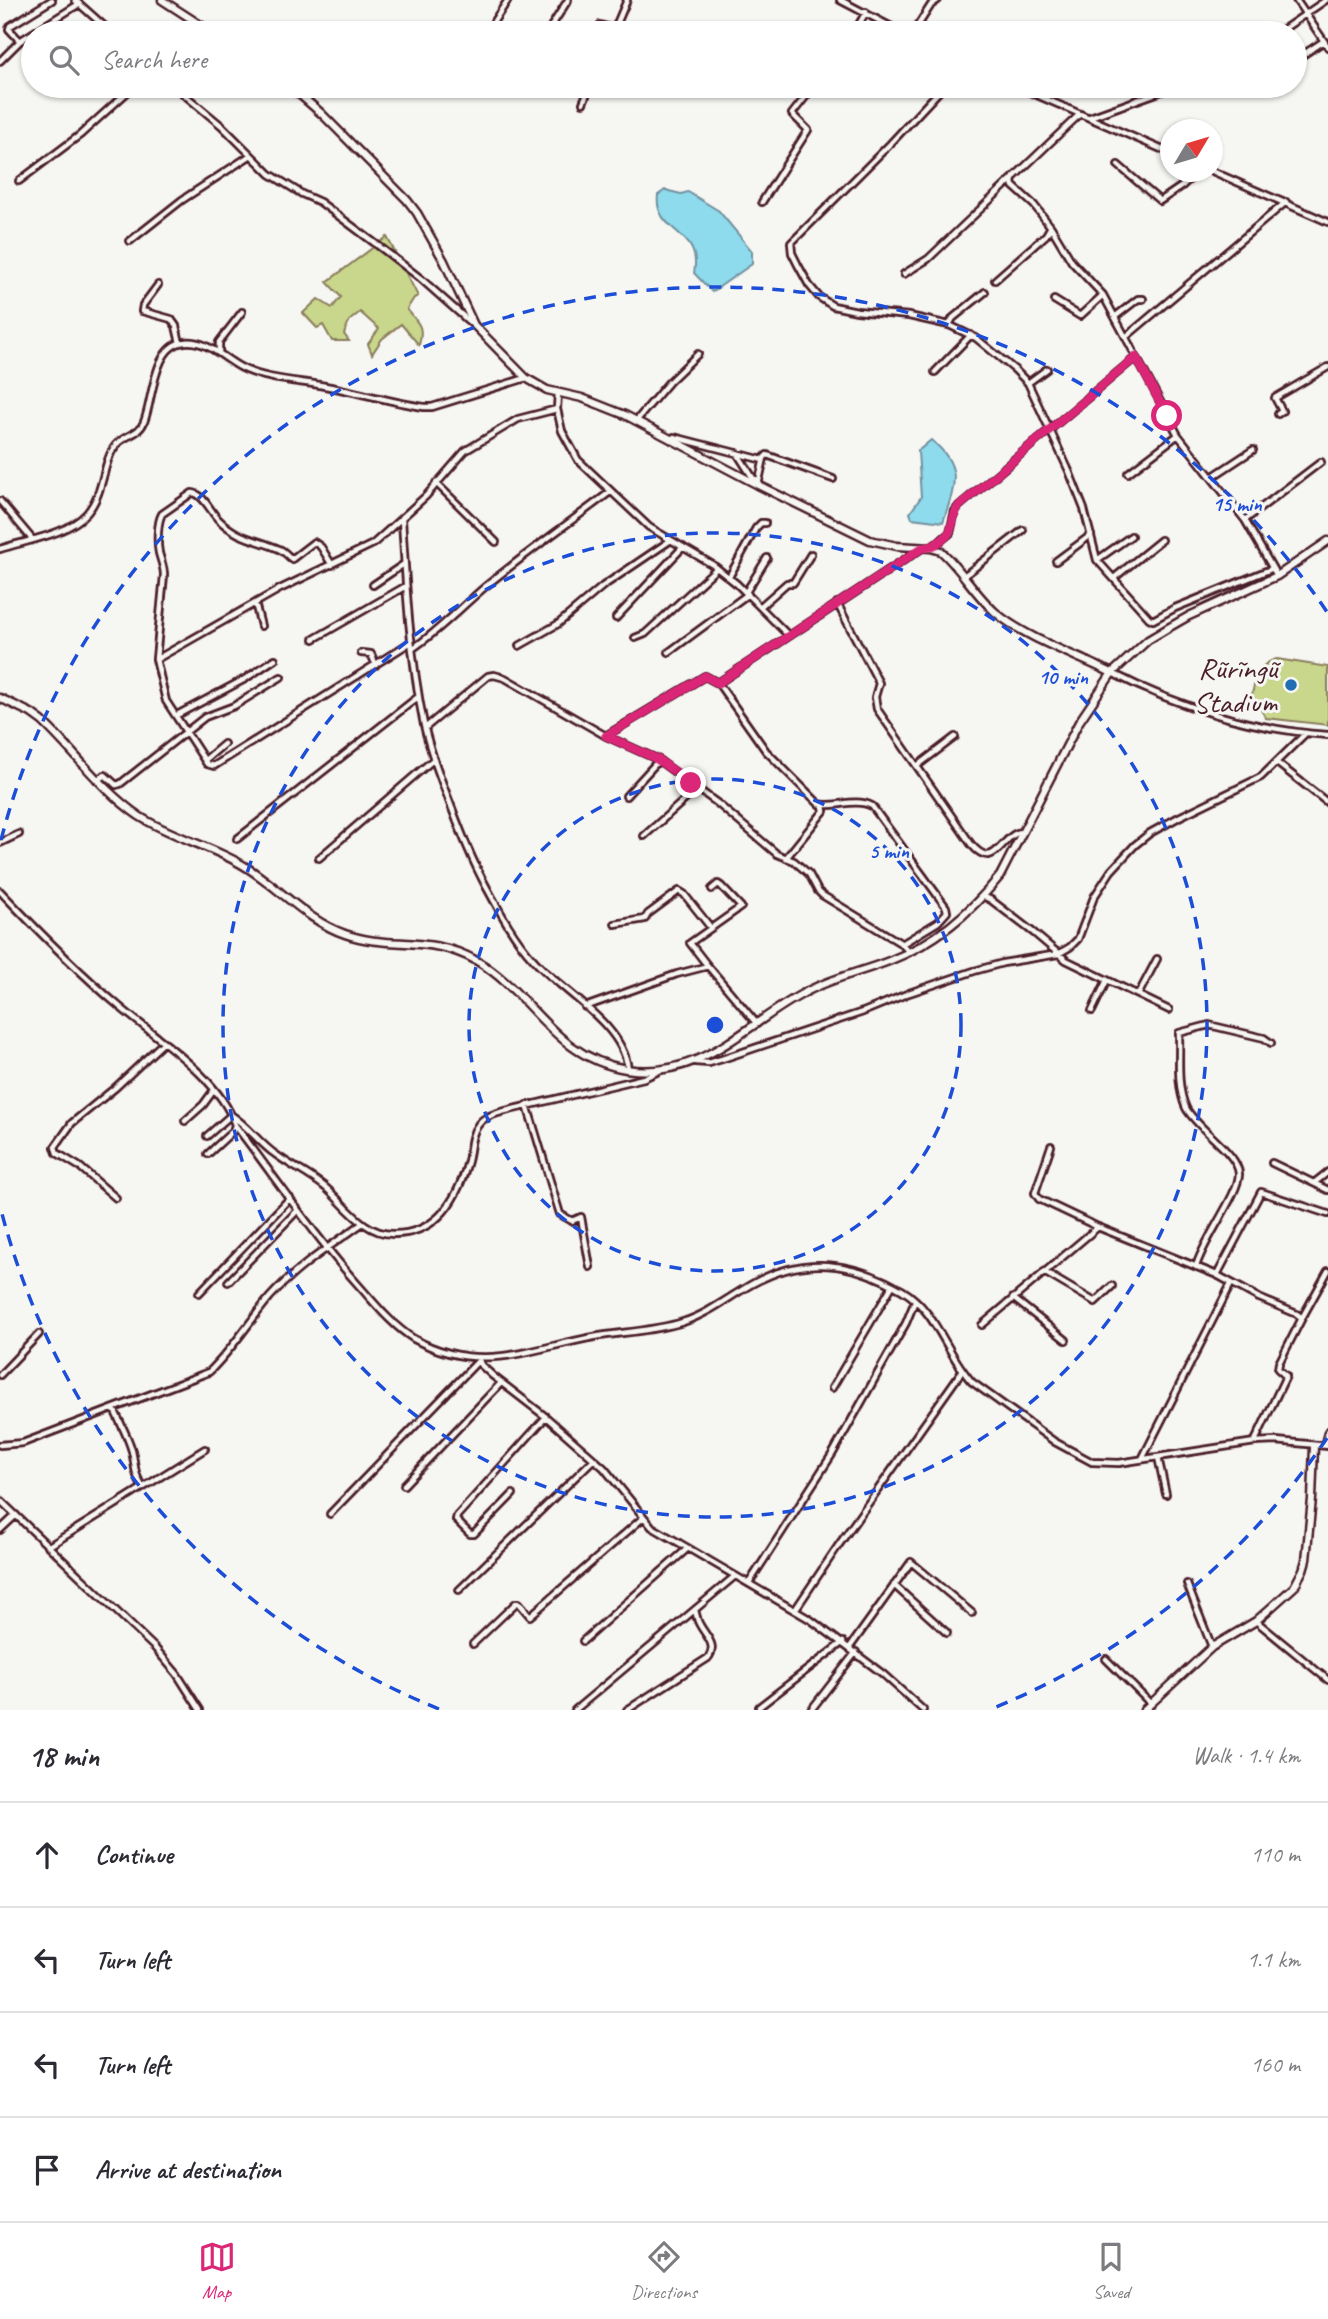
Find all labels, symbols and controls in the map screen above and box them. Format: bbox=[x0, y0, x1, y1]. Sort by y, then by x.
search box bbox=[21, 21, 1307, 98]
icon: search bbox=[45, 41, 83, 79]
text: Search here bbox=[101, 43, 207, 76]
north arrow bbox=[1160, 119, 1223, 182]
route start bbox=[1151, 400, 1182, 431]
text: 15 min bbox=[1212, 491, 1262, 517]
place label: Rũrĩngũ Stadium bbox=[1193, 649, 1281, 721]
text: 10 min bbox=[1038, 664, 1088, 690]
marker: Rũrĩngũ Stadium bbox=[1283, 677, 1299, 693]
route end bbox=[675, 767, 706, 798]
text: 5 min bbox=[869, 838, 909, 864]
centre of rings bbox=[703, 1013, 727, 1037]
text: 18 min bbox=[28, 1737, 99, 1775]
text: Walk · 1.4 km bbox=[1192, 1741, 1300, 1770]
icon: ahead bbox=[28, 1836, 66, 1874]
text: Continue bbox=[95, 1838, 173, 1871]
text: 110 m bbox=[1251, 1840, 1300, 1869]
icon: left bbox=[28, 1941, 66, 1979]
text: Turn left bbox=[95, 1943, 170, 1976]
text: 1.1 km bbox=[1247, 1945, 1300, 1974]
icon: left bbox=[28, 2046, 66, 2084]
text: Turn left bbox=[95, 2048, 170, 2081]
text: 160 m bbox=[1251, 2050, 1300, 2079]
icon: arrive bbox=[28, 2151, 66, 2189]
text: Arrive at destination bbox=[95, 2153, 281, 2186]
tab: Map bbox=[198, 2238, 236, 2304]
tab: Directions bbox=[631, 2238, 697, 2304]
tab: Saved bbox=[1092, 2238, 1130, 2304]

